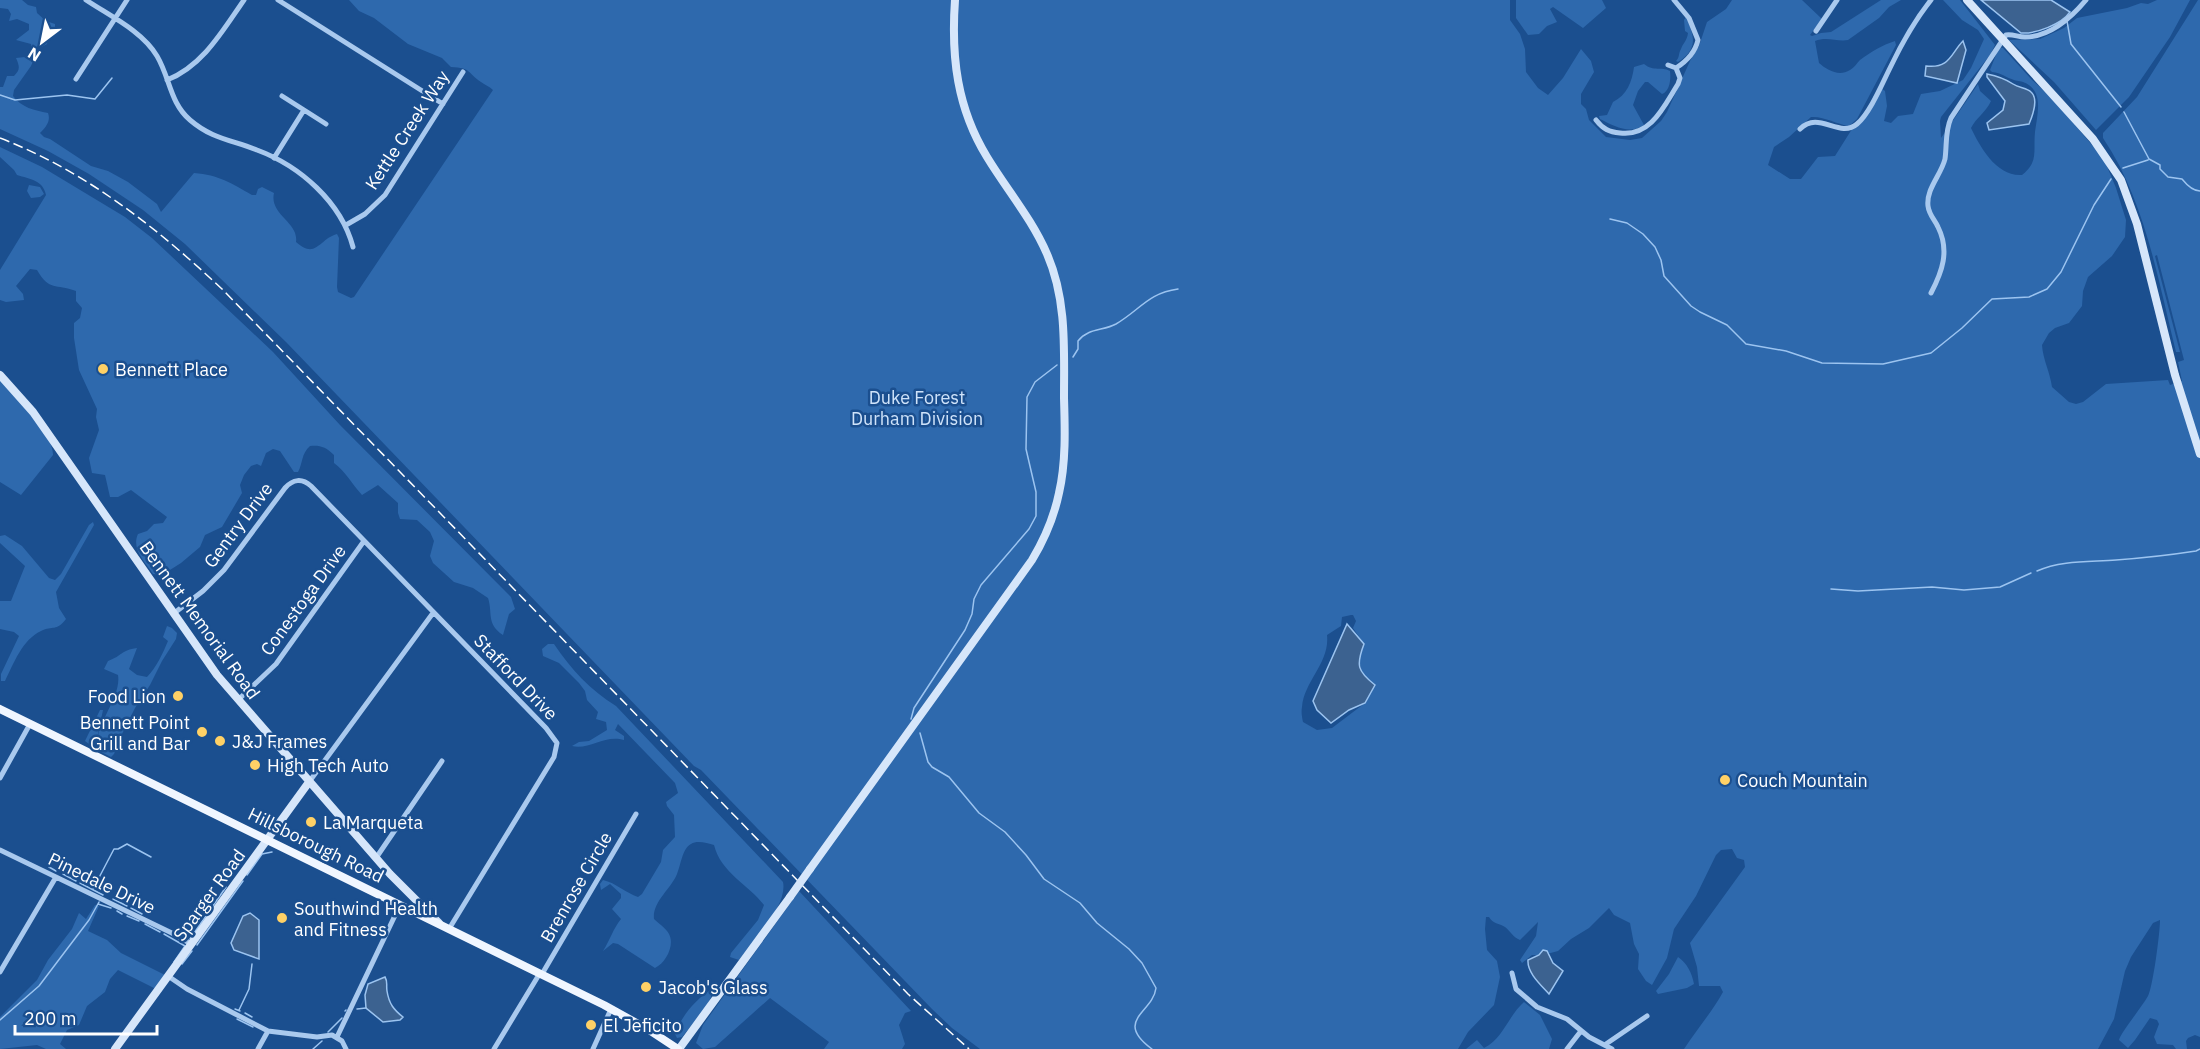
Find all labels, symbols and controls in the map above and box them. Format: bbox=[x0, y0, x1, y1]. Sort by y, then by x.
north arrow bbox=[12, 12, 72, 72]
text: N bbox=[24, 43, 44, 66]
street label: Kettle Creek Way bbox=[360, 66, 454, 194]
place label: Bennett Place bbox=[115, 358, 228, 381]
marker: Bennett Place bbox=[96, 362, 110, 376]
park label: Duke Forest Durham Division bbox=[851, 386, 983, 430]
street label: Gentry Drive bbox=[199, 478, 278, 572]
street label: Bennett Memorial Road bbox=[135, 536, 265, 704]
street label: Conestoga Drive bbox=[255, 540, 351, 660]
street label: Stafford Drive bbox=[469, 629, 563, 725]
place label: Food Lion bbox=[88, 685, 166, 708]
marker: Food Lion bbox=[171, 689, 185, 703]
place label: Bennett Point Grill and Bar bbox=[80, 711, 190, 755]
marker: Bennett Point Grill and Bar bbox=[195, 725, 209, 739]
place label: J&J Frames bbox=[232, 730, 327, 753]
marker: J&J Frames bbox=[213, 734, 227, 748]
place label: High Tech Auto bbox=[267, 754, 389, 777]
marker: High Tech Auto bbox=[248, 758, 262, 772]
place label: Couch Mountain bbox=[1737, 769, 1868, 792]
marker: Couch Mountain bbox=[1718, 773, 1732, 787]
street label: Hillsborough Road bbox=[244, 802, 388, 888]
place label: La Marqueta bbox=[323, 811, 423, 834]
marker: La Marqueta bbox=[304, 815, 318, 829]
street label: Brenrose Circle bbox=[535, 828, 617, 946]
street label: Sparger Road bbox=[168, 844, 250, 946]
street label: Pinedale Drive bbox=[45, 847, 159, 919]
place label: Southwind Health and Fitness bbox=[294, 897, 438, 941]
marker: Southwind Health and Fitness bbox=[275, 911, 289, 925]
place label: Jacob's Glass bbox=[658, 976, 768, 999]
marker: Jacob's Glass bbox=[639, 980, 653, 994]
scale bar bbox=[15, 998, 158, 1036]
text: 200 m bbox=[24, 1007, 76, 1030]
place label: El Jeficito bbox=[603, 1014, 682, 1037]
marker: El Jeficito bbox=[584, 1018, 598, 1032]

